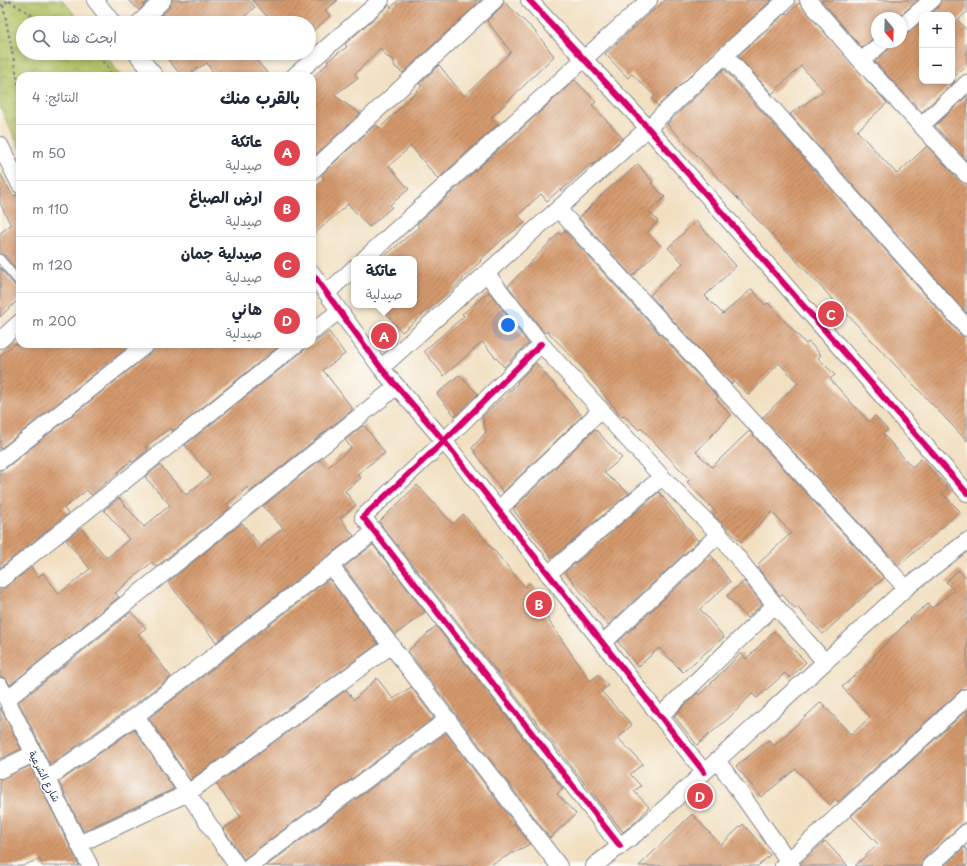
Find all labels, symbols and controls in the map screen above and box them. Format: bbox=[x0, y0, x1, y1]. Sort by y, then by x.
north arrow bbox=[871, 12, 907, 48]
map controls bbox=[919, 12, 955, 84]
button: + bbox=[919, 12, 955, 48]
search box bbox=[16, 16, 316, 60]
text: ابحث هنا bbox=[62, 25, 117, 48]
icon: search bbox=[30, 27, 52, 49]
button: − bbox=[919, 48, 955, 84]
text: بالقرب منك bbox=[220, 84, 300, 110]
text: النتائج: 4 bbox=[32, 87, 79, 106]
text: عاتكة bbox=[231, 129, 262, 152]
text: 50 m bbox=[32, 143, 66, 162]
text: A bbox=[282, 143, 292, 162]
text: صيدلية bbox=[225, 155, 262, 174]
text: ارض الصباغ bbox=[189, 185, 262, 208]
text: 110 m bbox=[32, 199, 68, 218]
text: B bbox=[283, 199, 291, 218]
text: صيدلية bbox=[225, 211, 262, 230]
text: صيدلية جمان bbox=[181, 241, 262, 264]
text: 120 m bbox=[32, 255, 73, 274]
text: C bbox=[282, 255, 292, 274]
popup bbox=[351, 256, 417, 308]
text: عاتكة bbox=[366, 258, 397, 281]
text: صيدلية bbox=[225, 267, 262, 286]
text: صيدلية bbox=[366, 284, 402, 303]
text: هاني bbox=[232, 297, 262, 320]
pin: C bbox=[818, 299, 844, 329]
text: 200 m bbox=[32, 311, 76, 330]
text: D bbox=[282, 311, 292, 330]
your location bbox=[498, 315, 518, 335]
pin: A bbox=[371, 321, 397, 351]
text: صيدلية bbox=[225, 323, 262, 342]
pin: B bbox=[526, 589, 552, 619]
street label: شارع الشرعية bbox=[25, 748, 64, 805]
pin: D bbox=[687, 781, 713, 811]

